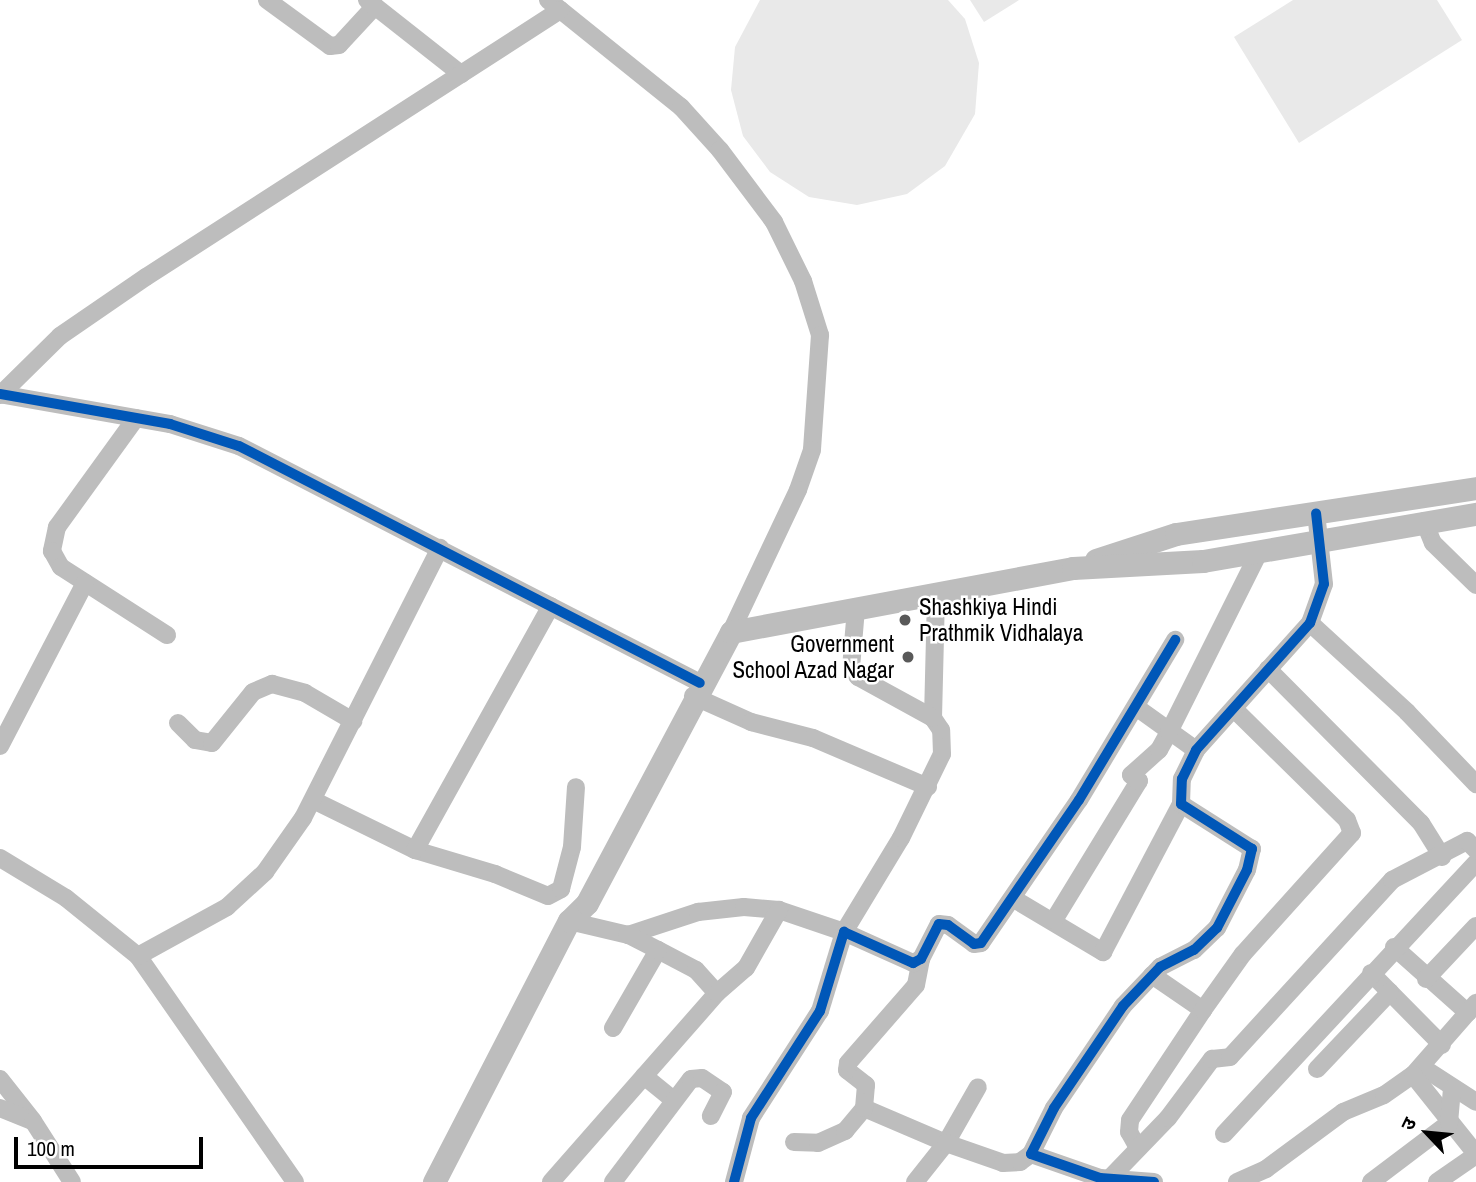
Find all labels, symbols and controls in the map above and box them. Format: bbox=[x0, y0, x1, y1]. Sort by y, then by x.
place label: Shashkiya Hindi Prathmik Vidhalaya bbox=[919, 593, 1083, 647]
marker: Shashkiya Hindi Prathmik Vidhalaya bbox=[897, 612, 913, 628]
place label: Government School Azad Nagar bbox=[732, 630, 894, 684]
marker: Government School Azad Nagar bbox=[900, 649, 916, 665]
north arrow bbox=[1392, 1098, 1462, 1168]
text: उ bbox=[1394, 1113, 1422, 1134]
scale bar bbox=[18, 1122, 206, 1166]
text: 100 m bbox=[27, 1134, 75, 1163]

